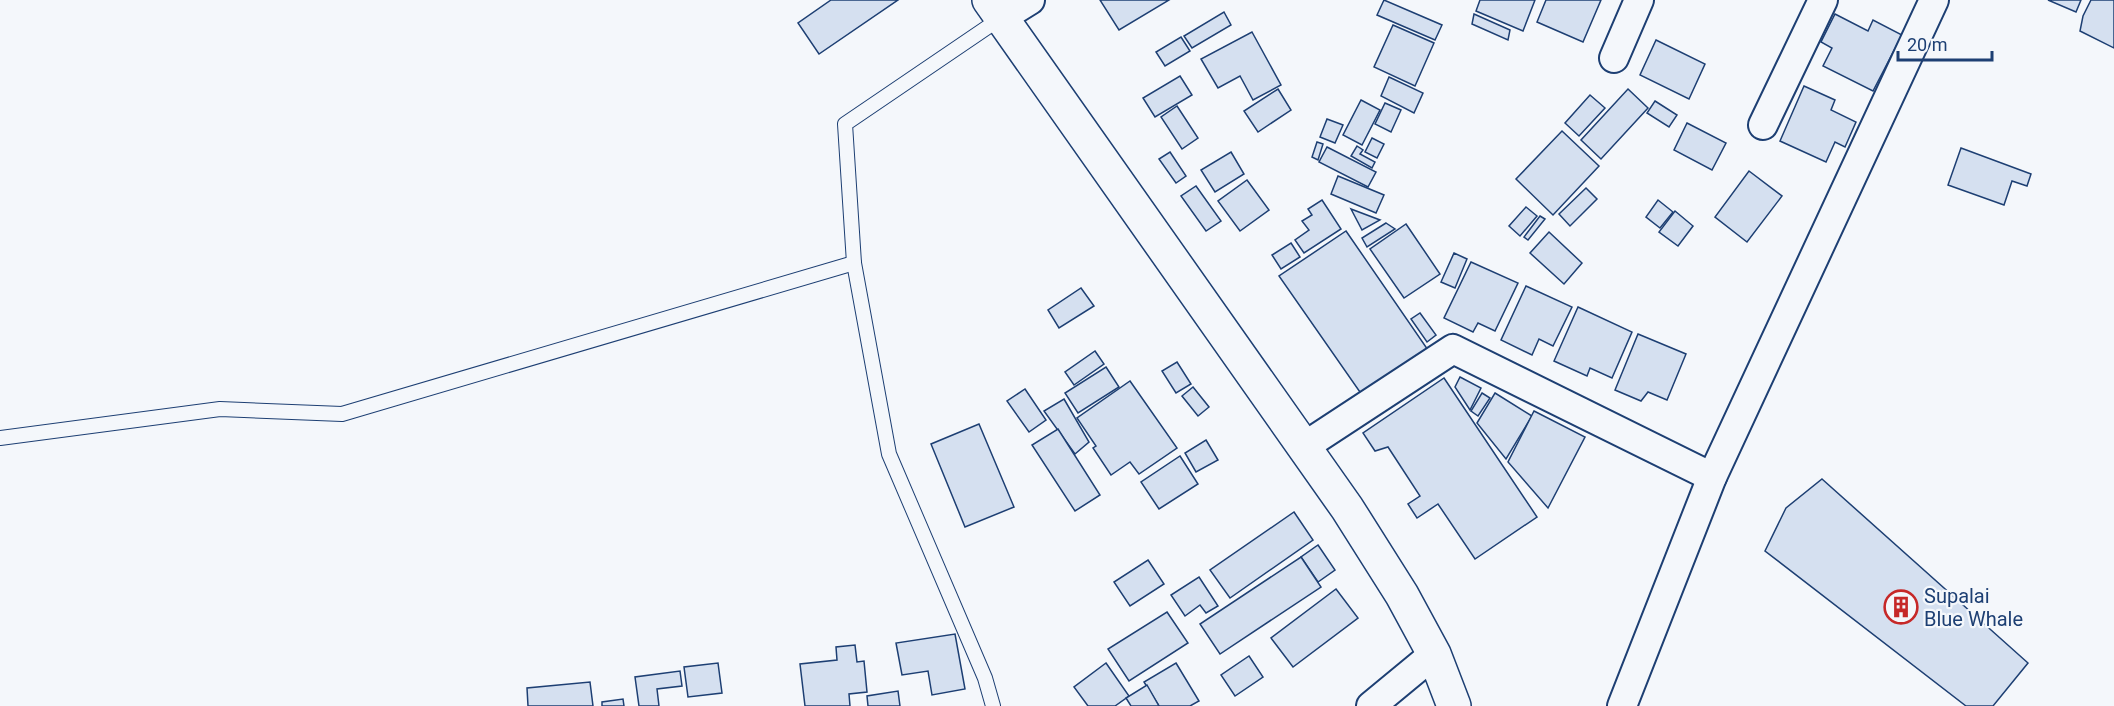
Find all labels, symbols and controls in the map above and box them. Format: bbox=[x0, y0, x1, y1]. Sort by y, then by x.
scale bar bbox=[1898, 24, 1992, 62]
text: 20 m bbox=[1907, 34, 1947, 55]
place label: Supalai Blue Whale bbox=[1924, 584, 2023, 631]
building icon: Supalai Blue Whale bbox=[1883, 589, 1919, 625]

